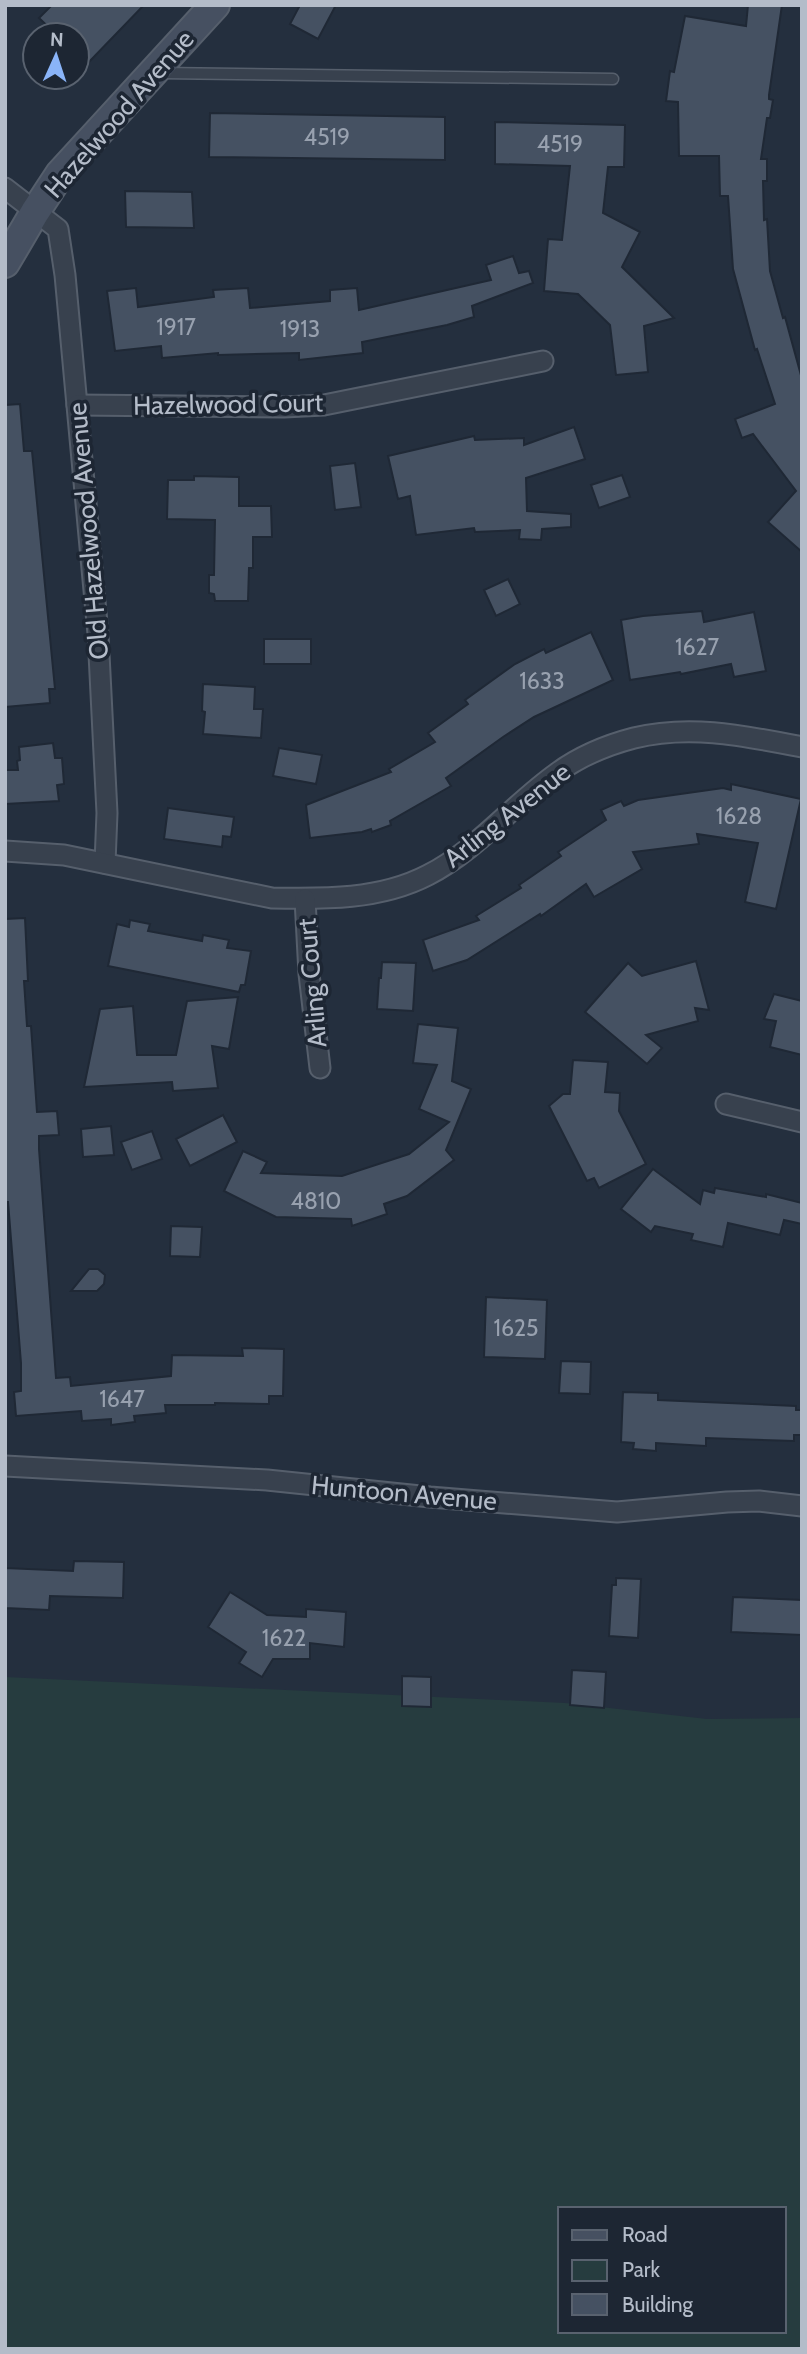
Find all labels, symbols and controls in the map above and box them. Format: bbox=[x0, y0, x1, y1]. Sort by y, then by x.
north arrow bbox=[21, 21, 91, 91]
street label: Hazelwood Avenue bbox=[37, 24, 201, 204]
text: N bbox=[50, 28, 64, 51]
house number: 4519 bbox=[304, 123, 350, 151]
house number: 4519 bbox=[537, 130, 583, 158]
house number: 1917 bbox=[156, 313, 196, 341]
house number: 1913 bbox=[280, 315, 320, 343]
street label: Hazelwood Court bbox=[133, 386, 324, 422]
street label: Old Hazelwood Avenue bbox=[61, 401, 115, 661]
house number: 1627 bbox=[675, 633, 720, 661]
house number: 1633 bbox=[519, 667, 565, 695]
street label: Arling Avenue bbox=[437, 756, 577, 874]
house number: 1628 bbox=[716, 802, 762, 830]
street label: Arling Court bbox=[290, 917, 334, 1049]
house number: 4810 bbox=[291, 1187, 341, 1215]
house number: 1625 bbox=[493, 1314, 539, 1342]
house number: 1647 bbox=[99, 1385, 145, 1413]
street label: Huntoon Avenue bbox=[310, 1469, 498, 1517]
house number: 1622 bbox=[262, 1624, 306, 1652]
legend bbox=[558, 2207, 786, 2333]
text: Road bbox=[622, 2222, 668, 2247]
text: Park bbox=[622, 2257, 660, 2282]
text: Building bbox=[622, 2292, 694, 2317]

